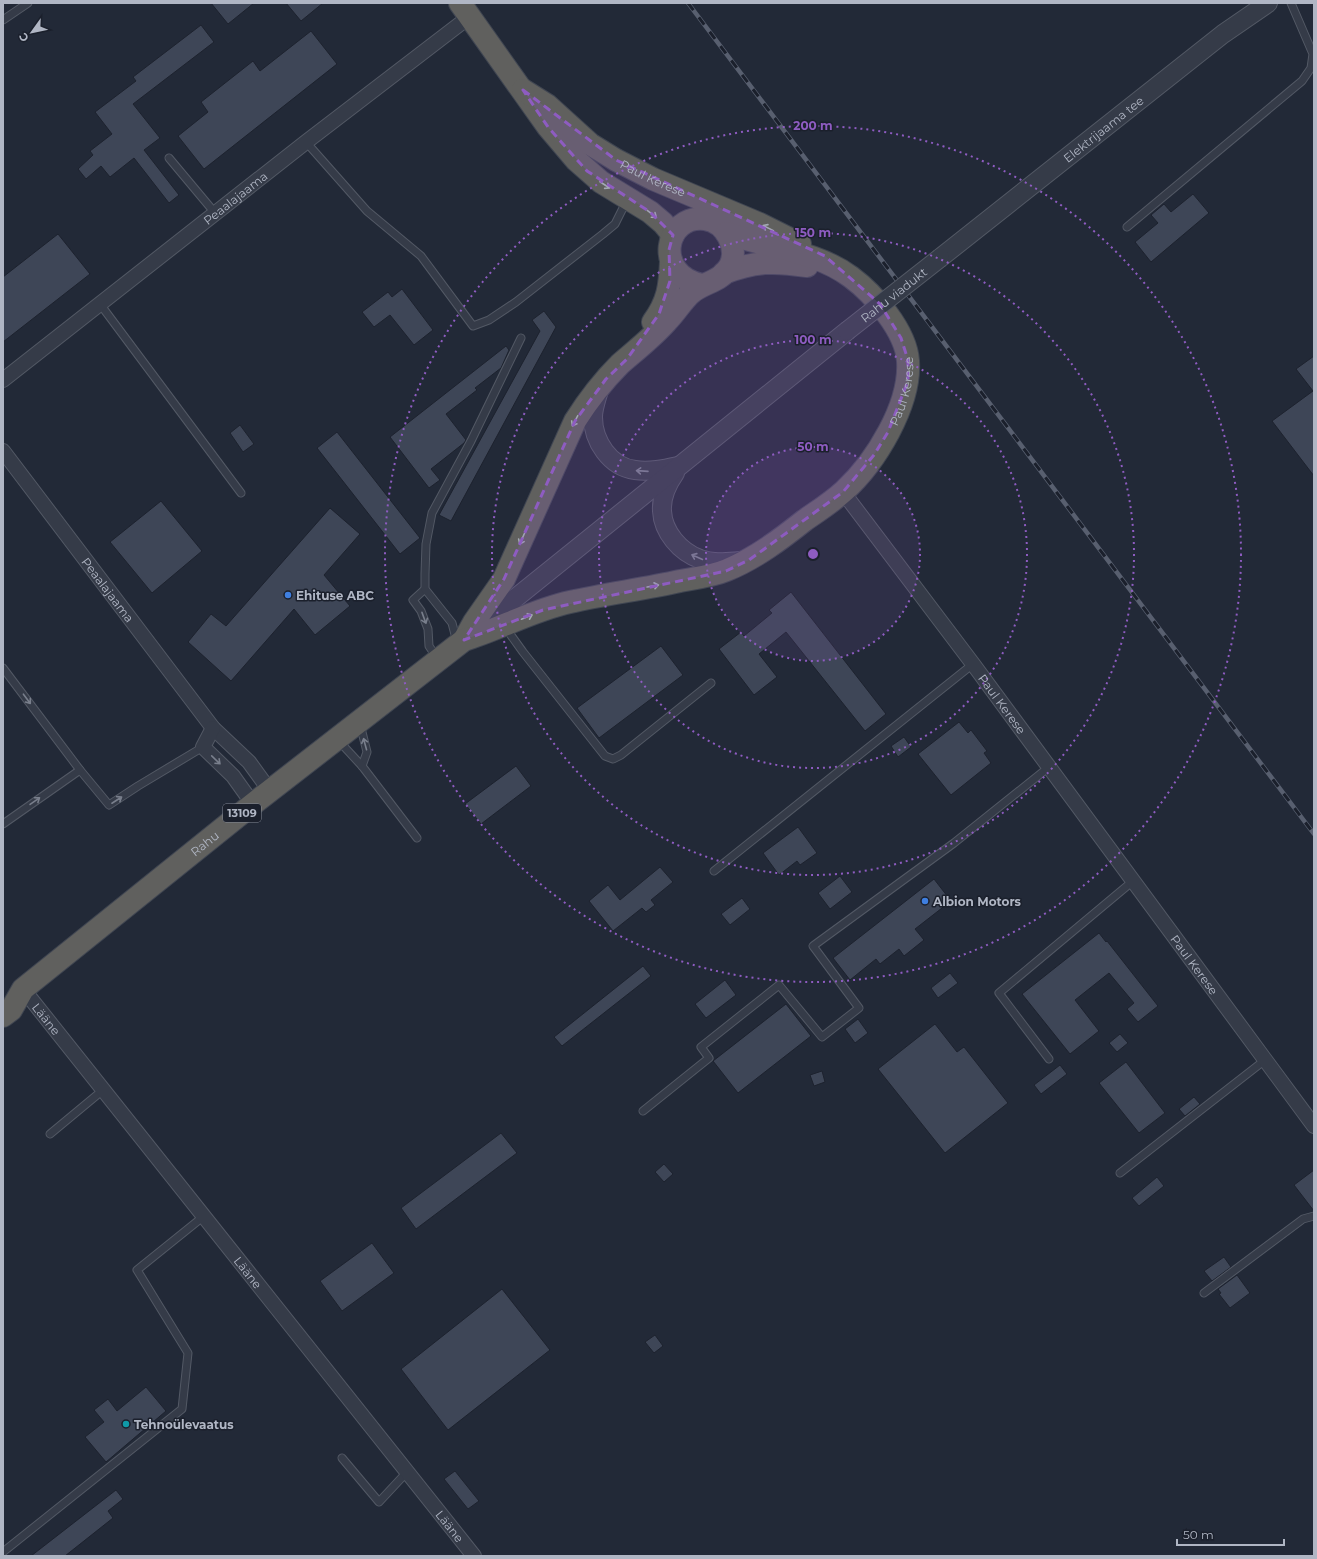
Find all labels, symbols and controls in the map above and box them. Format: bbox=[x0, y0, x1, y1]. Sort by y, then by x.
north arrow bbox=[12, 12, 52, 52]
text: С bbox=[16, 30, 32, 45]
street label: Elektrijaama tee bbox=[1060, 93, 1146, 165]
text: 200 m bbox=[793, 118, 833, 133]
street label: Paul Kerese bbox=[618, 156, 688, 199]
street label: Peaalajaama bbox=[200, 168, 270, 228]
one-way arrow bbox=[599, 180, 610, 189]
one-way arrow bbox=[647, 210, 658, 219]
one-way arrow bbox=[762, 224, 774, 231]
text: 150 m bbox=[795, 225, 831, 240]
street label: Rahu viadukt bbox=[857, 264, 930, 325]
text: 100 m bbox=[795, 332, 831, 347]
street label: Paul Kerese bbox=[886, 356, 916, 428]
one-way arrow bbox=[571, 415, 579, 427]
text: 50 m bbox=[797, 439, 829, 454]
one-way arrow bbox=[636, 467, 649, 474]
one-way arrow bbox=[518, 533, 525, 545]
centre of rings bbox=[806, 547, 820, 561]
one-way arrow bbox=[691, 553, 703, 561]
street label: Peaalajaama bbox=[79, 554, 137, 625]
one-way arrow bbox=[646, 582, 659, 590]
place label: Ehituse ABC bbox=[296, 588, 374, 603]
marker: Ehituse ABC bbox=[283, 590, 293, 600]
one-way arrow bbox=[421, 612, 428, 625]
one-way arrow bbox=[520, 612, 532, 620]
street label: Paul Kerese bbox=[975, 671, 1029, 737]
one-way arrow bbox=[22, 693, 31, 704]
one-way arrow bbox=[361, 738, 368, 751]
one-way arrow bbox=[211, 755, 221, 765]
one-way arrow bbox=[111, 796, 122, 804]
one-way arrow bbox=[29, 797, 40, 805]
road number: 13109 bbox=[223, 804, 261, 822]
street label: Rahu bbox=[187, 827, 222, 859]
place label: Albion Motors bbox=[932, 894, 1022, 909]
marker: Albion Motors bbox=[920, 896, 930, 906]
street label: Paul Kerese bbox=[1168, 932, 1222, 997]
street label: Lääne bbox=[29, 1000, 64, 1038]
street label: Lääne bbox=[231, 1253, 266, 1291]
place label: Tehnoülevaatus bbox=[134, 1417, 234, 1432]
marker: Tehnoülevaatus bbox=[121, 1419, 131, 1429]
street label: Lääne bbox=[433, 1507, 467, 1545]
scale bar bbox=[1177, 1521, 1284, 1547]
text: 50 m bbox=[1183, 1527, 1214, 1542]

